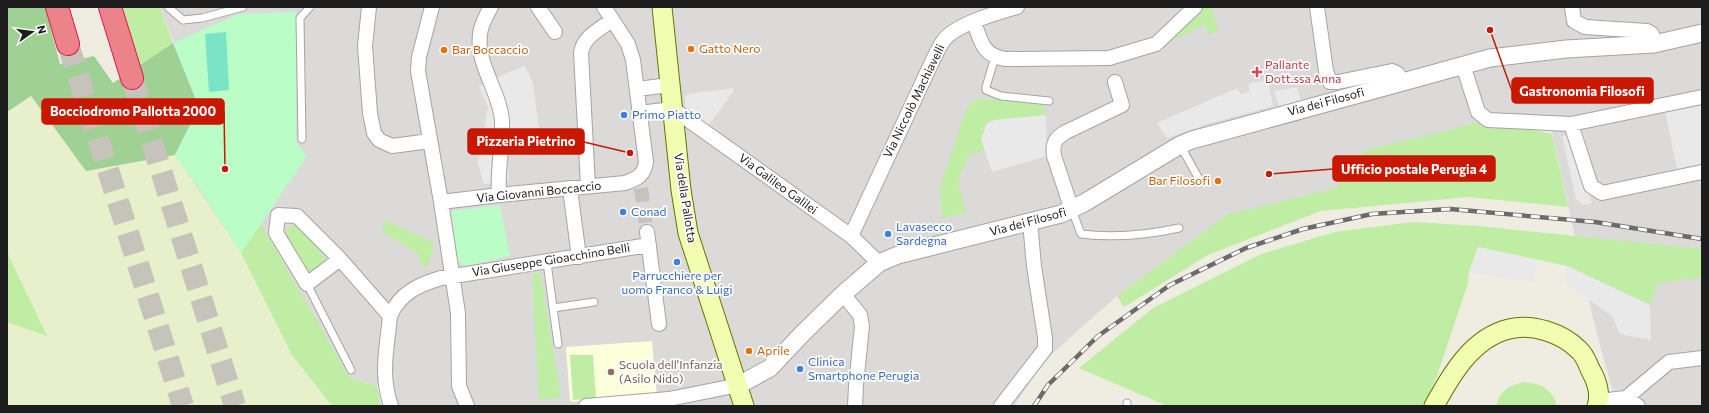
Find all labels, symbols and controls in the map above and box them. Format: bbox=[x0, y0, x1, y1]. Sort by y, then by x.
north arrow bbox=[12, 12, 52, 52]
text: N bbox=[35, 24, 49, 35]
place label: Gatto Nero bbox=[699, 41, 760, 55]
street label: Via Niccolò Machiavelli bbox=[879, 41, 947, 160]
place label: Bar Boccaccio bbox=[452, 42, 528, 56]
marker: Gatto Nero bbox=[686, 44, 696, 54]
marker: Bar Boccaccio bbox=[439, 45, 449, 55]
place label: Pallante Dott.ssa Anna bbox=[1265, 57, 1341, 85]
marker: Pallante Dott.ssa Anna bbox=[1252, 67, 1262, 77]
callout: Gastronomia Filosofi bbox=[1512, 78, 1653, 103]
text: Gastronomia Filosofi bbox=[1519, 83, 1645, 99]
street label: Via dei Filosofi bbox=[1286, 84, 1366, 118]
callout: Bocciodromo Pallotta 2000 bbox=[42, 99, 224, 124]
text: Bocciodromo Pallotta 2000 bbox=[50, 103, 216, 119]
place label: Primo Piatto bbox=[632, 107, 701, 121]
marker: Primo Piatto bbox=[619, 110, 629, 120]
callout: Pizzeria Pietrino bbox=[468, 129, 584, 154]
text: Pizzeria Pietrino bbox=[476, 133, 576, 149]
street label: Via Galileo Galilei bbox=[737, 150, 821, 216]
street label: Via della Pallotta bbox=[672, 152, 700, 244]
callout: Ufficio postale Perugia 4 bbox=[1333, 156, 1495, 181]
text: Ufficio postale Perugia 4 bbox=[1341, 161, 1487, 177]
place label: Bar Filosofi bbox=[1148, 173, 1210, 187]
marker: Bar Filosofi bbox=[1213, 176, 1223, 186]
street label: Via Giovanni Boccaccio bbox=[476, 177, 602, 205]
place label: Conad bbox=[631, 204, 667, 218]
street label: Via dei Filosofi bbox=[988, 204, 1068, 238]
marker: Conad bbox=[618, 207, 628, 217]
place label: Lavasecco Sardegna bbox=[896, 219, 952, 247]
marker: Lavasecco Sardegna bbox=[883, 229, 893, 239]
street label: Via Giuseppe Gioacchino Belli bbox=[471, 240, 631, 278]
marker: Parrucchiere per uomo Franco & Luigi bbox=[672, 257, 682, 267]
place label: Parrucchiere per uomo Franco & Luigi bbox=[621, 268, 733, 296]
place label: Aprile bbox=[757, 343, 790, 357]
marker: Aprile bbox=[744, 346, 754, 356]
place label: Clinica Smartphone Perugia bbox=[808, 354, 919, 382]
place label: Scuola dell'Infanzia (Asilo Nido) bbox=[619, 357, 723, 385]
marker: Clinica Smartphone Perugia bbox=[795, 364, 805, 374]
marker: Scuola dell'Infanzia (Asilo Nido) bbox=[606, 367, 616, 377]

